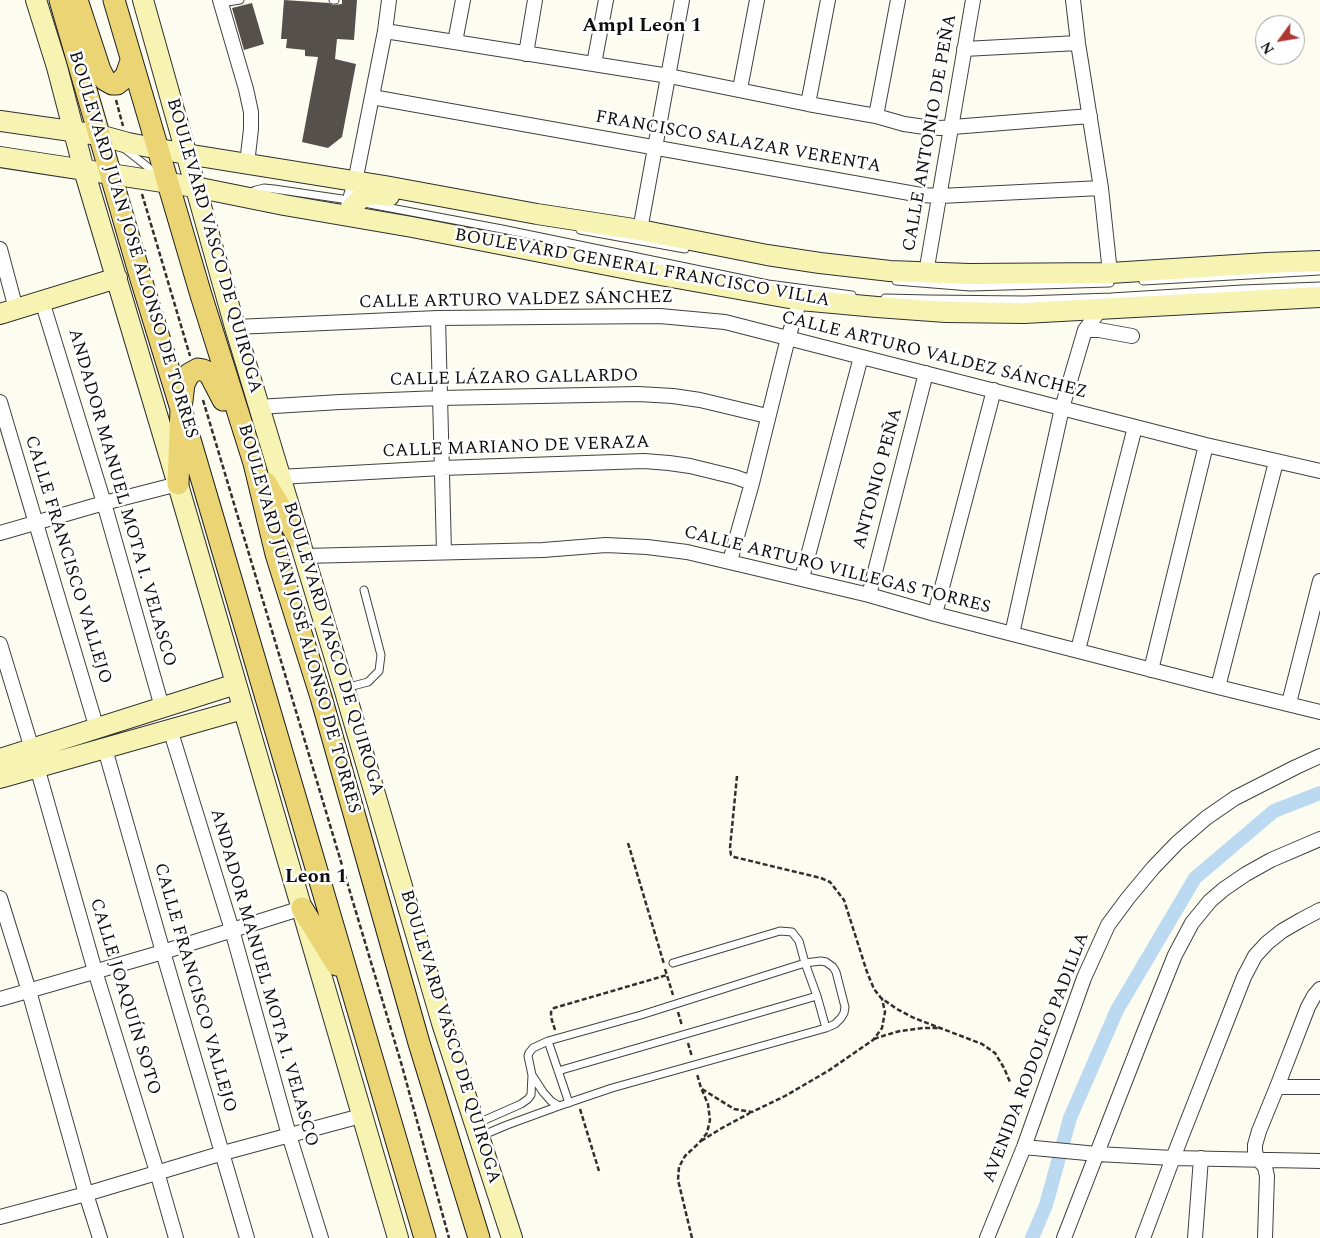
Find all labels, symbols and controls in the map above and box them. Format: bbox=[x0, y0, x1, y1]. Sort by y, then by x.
street label: CALLE ANTONIO DE PEÑA bbox=[899, 13, 963, 253]
district label: Ampl Leon 1 bbox=[582, 15, 702, 39]
north arrow bbox=[1255, 15, 1305, 65]
text: N bbox=[1256, 37, 1280, 58]
street label: BOULEVARD JUAN JOSÉ ALONSO DE TORRES bbox=[63, 49, 201, 441]
street label: BOULEVARD VASCO DE QUIROGA bbox=[160, 96, 266, 396]
street label: FRANCISCO SALAZAR VERENTA bbox=[593, 107, 883, 179]
street label: BOULEVARD GENERAL FRANCISCO VILLA bbox=[453, 225, 831, 313]
street label: CALLE ARTURO VALDEZ SÁNCHEZ bbox=[359, 287, 673, 315]
street label: CALLE ARTURO VALDEZ SÁNCHEZ bbox=[779, 307, 1089, 405]
street label: ANDADOR MANUEL MOTA I. VELASCO bbox=[62, 326, 180, 670]
street label: CALLE LÁZARO GALLARDO bbox=[390, 366, 638, 392]
street label: ANTONIO PEÑA bbox=[850, 406, 908, 552]
street label: BOULEVARD JUAN JOSÉ ALONSO DE TORRES bbox=[232, 422, 364, 816]
street label: CALLE FRANCISCO VALLEJO bbox=[19, 433, 115, 687]
street label: CALLE MARIANO DE VERAZA bbox=[382, 433, 650, 463]
street label: BOULEVARD VASCO DE QUIROGA bbox=[277, 500, 387, 798]
street label: CALLE ARTURO VILLEGAS TORRES bbox=[682, 522, 992, 620]
street label: ANDADOR MANUEL MOTA I. VELASCO bbox=[204, 806, 322, 1150]
street label: CALLE FRANCISCO VALLEJO bbox=[148, 861, 240, 1115]
district label: Leon 1 bbox=[285, 866, 347, 890]
street label: BOULEVARD VASCO DE QUIROGA bbox=[394, 888, 504, 1186]
street label: CALLE JOAQUÍN SOTO bbox=[84, 896, 164, 1098]
street label: AVENIDA RODOLFO PADILLA bbox=[979, 930, 1095, 1186]

